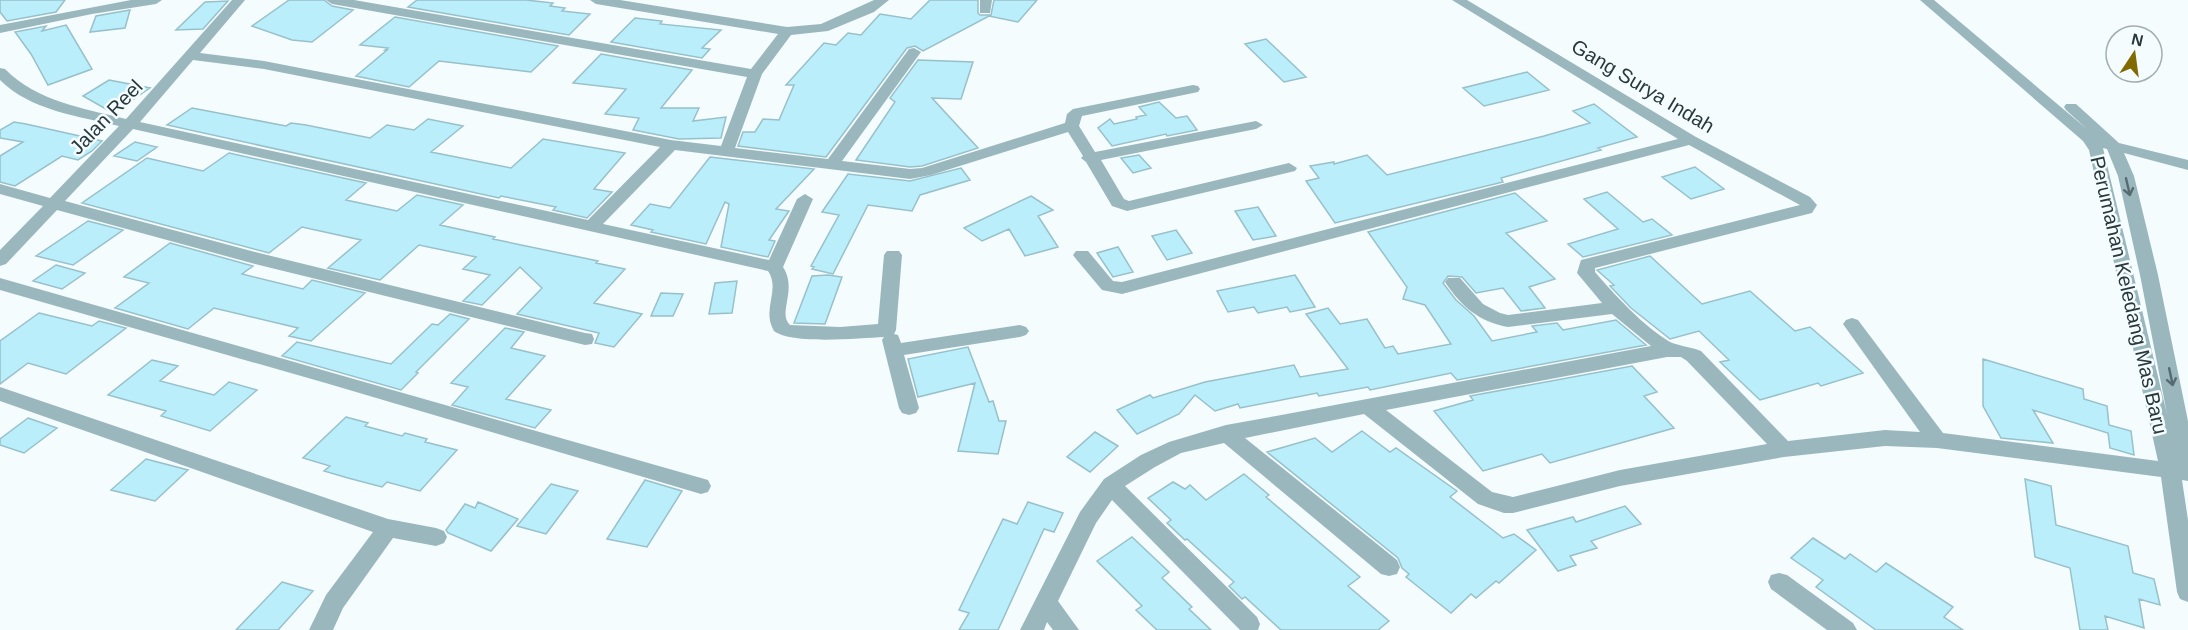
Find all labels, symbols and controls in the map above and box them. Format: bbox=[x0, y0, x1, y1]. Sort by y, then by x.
north arrow bbox=[2104, 24, 2164, 84]
text: N bbox=[2130, 30, 2145, 49]
street label: Gang Surya Indah bbox=[1568, 35, 1718, 137]
street label: Jalan Reel bbox=[65, 75, 147, 159]
street label: Perumahan Keledang Mas Baru bbox=[2086, 154, 2172, 436]
one-way arrow bbox=[2123, 177, 2135, 196]
one-way arrow bbox=[2165, 367, 2177, 386]

